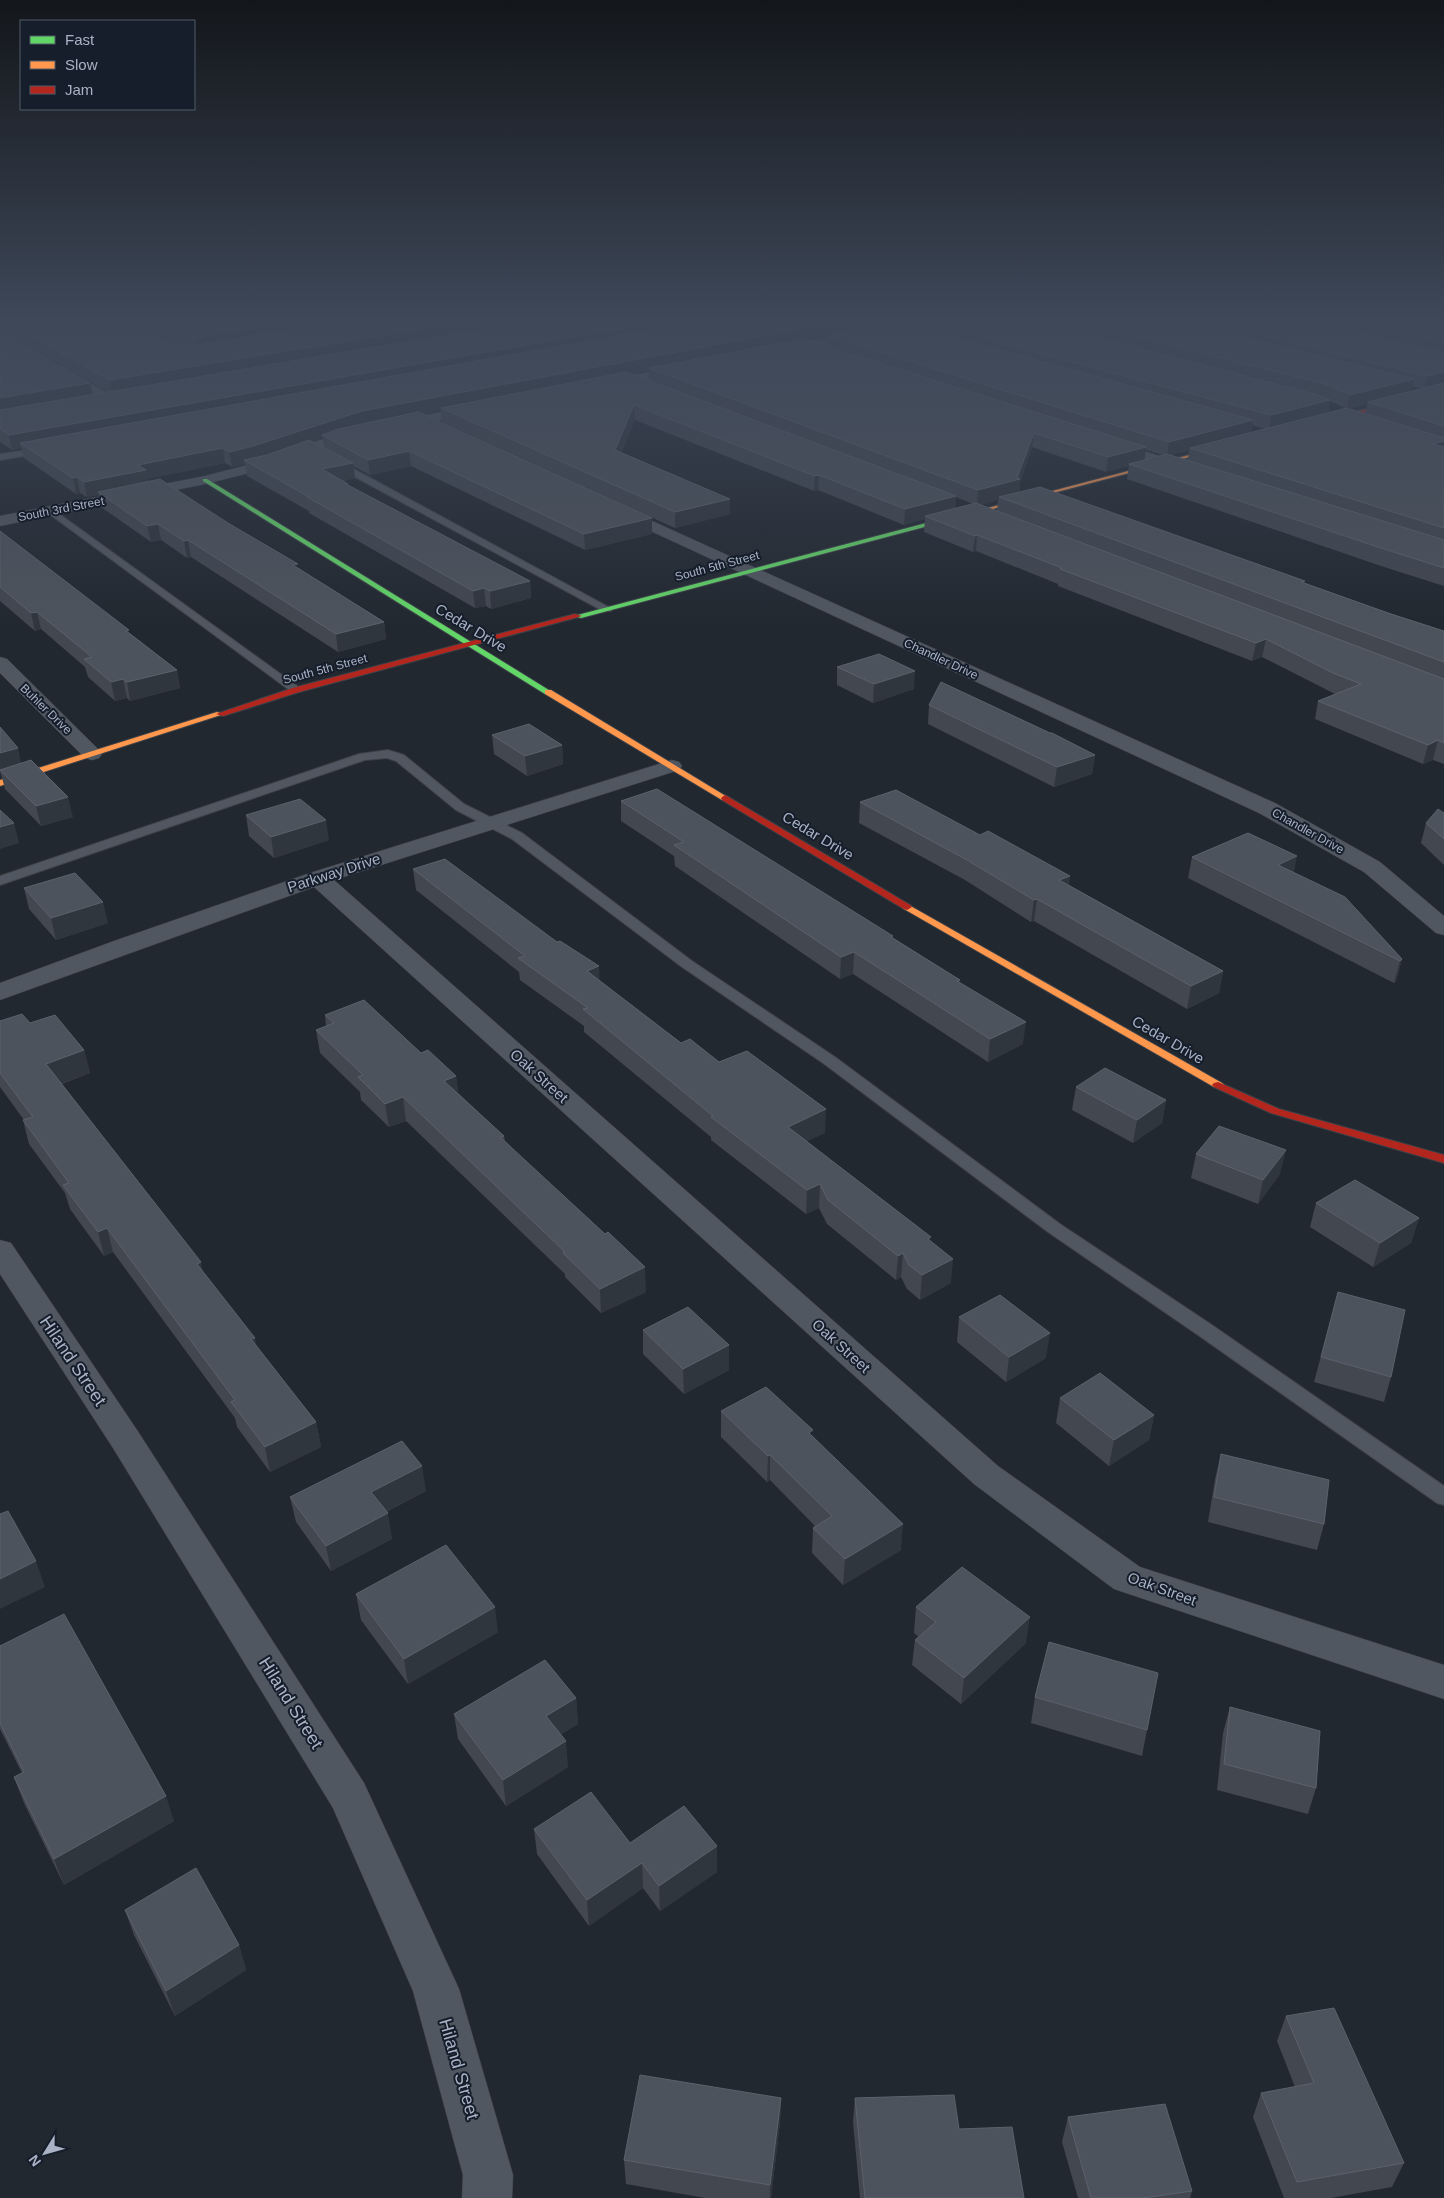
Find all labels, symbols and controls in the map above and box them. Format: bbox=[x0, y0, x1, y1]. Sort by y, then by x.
legend bbox=[20, 20, 195, 110]
text: Fast bbox=[65, 31, 95, 48]
text: Slow bbox=[65, 56, 98, 73]
text: Jam bbox=[65, 81, 93, 98]
street label: South 3rd Street bbox=[17, 494, 106, 524]
street label: South 5th Street bbox=[673, 548, 761, 584]
street label: Cedar Drive bbox=[433, 600, 510, 655]
street label: Chandler Drive bbox=[902, 636, 981, 682]
street label: South 5th Street bbox=[281, 651, 369, 687]
street label: Buhler Drive bbox=[17, 681, 75, 737]
street label: Chandler Drive bbox=[1270, 805, 1347, 857]
street label: Cedar Drive bbox=[780, 808, 857, 863]
street label: Parkway Drive bbox=[285, 850, 382, 896]
street label: Cedar Drive bbox=[1129, 1012, 1207, 1067]
street label: Oak Street bbox=[507, 1045, 572, 1106]
street label: Hiland Street bbox=[36, 1312, 110, 1410]
street label: Oak Street bbox=[809, 1315, 874, 1376]
street label: Oak Street bbox=[1126, 1568, 1200, 1609]
street label: Hiland Street bbox=[255, 1654, 327, 1752]
street label: Hiland Street bbox=[435, 2016, 483, 2122]
north arrow bbox=[20, 2128, 70, 2178]
text: N bbox=[25, 2152, 44, 2170]

